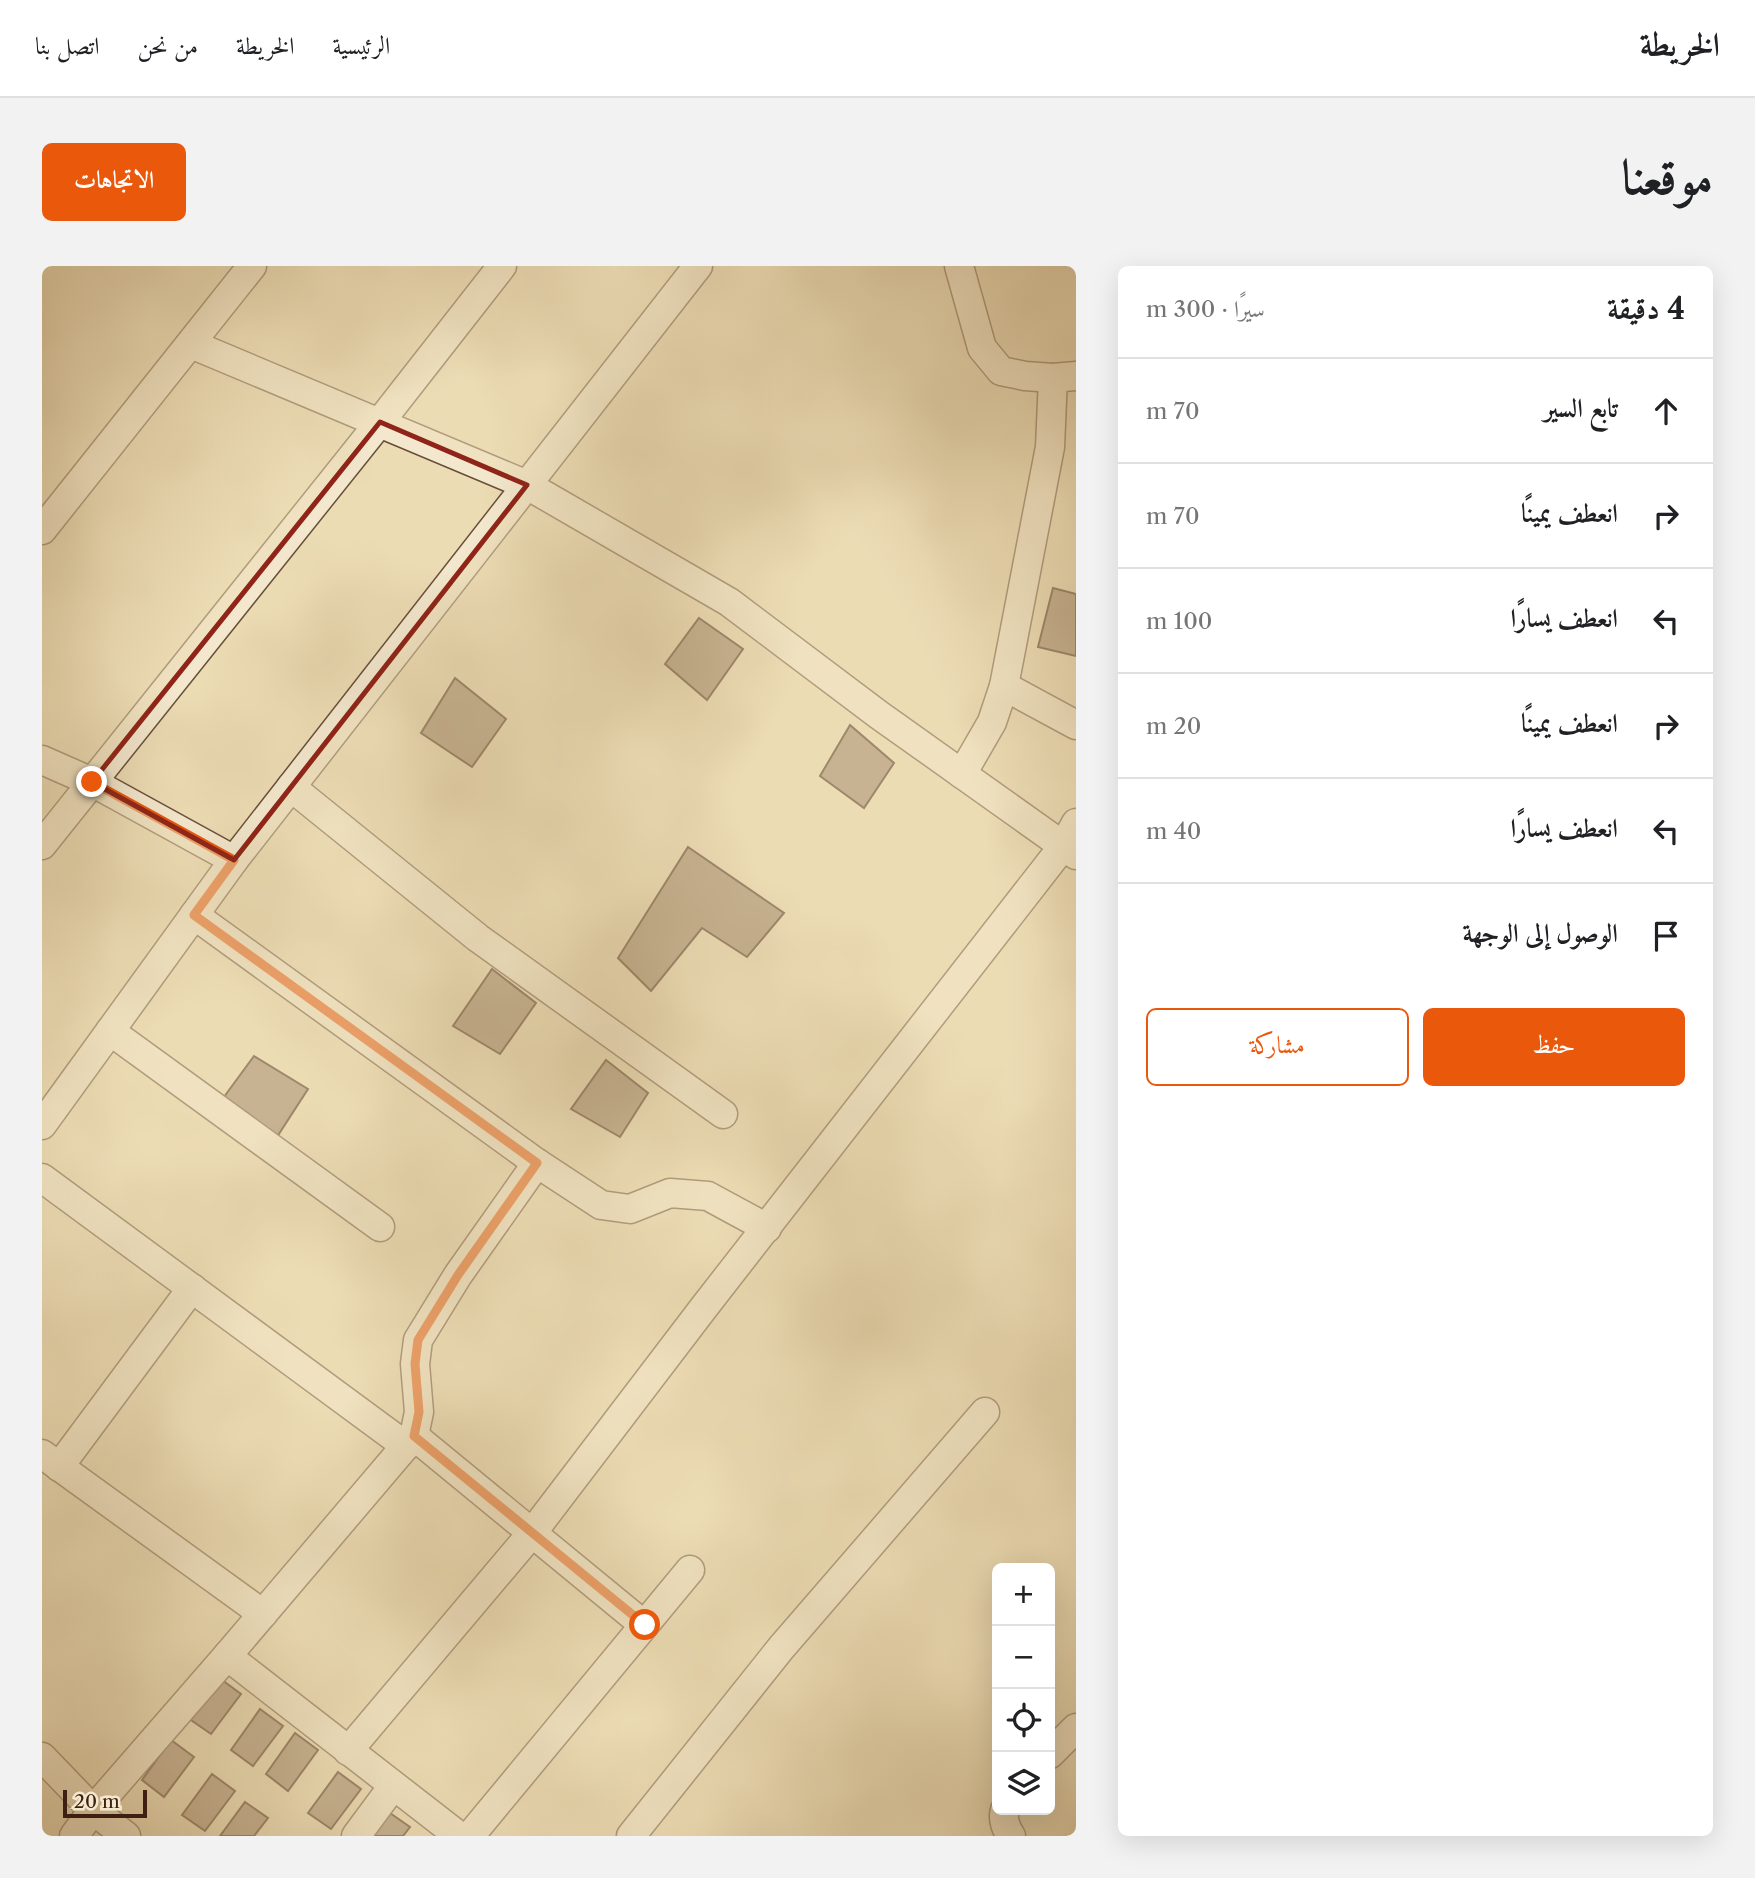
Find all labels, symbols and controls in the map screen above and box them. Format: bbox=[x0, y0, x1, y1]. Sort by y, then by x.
text: الخريطة bbox=[1640, 24, 1720, 65]
text: اتصل بنا bbox=[35, 31, 99, 60]
text: من نحن bbox=[137, 31, 198, 60]
text: الخريطة bbox=[236, 31, 294, 60]
text: الرئيسية bbox=[332, 31, 390, 60]
button: الاتجاهات bbox=[42, 143, 186, 221]
text: موقعنا bbox=[1621, 146, 1713, 207]
text: 4 دقيقة bbox=[1607, 290, 1685, 327]
text: سيرًا · 300 m bbox=[1146, 295, 1265, 323]
text: تابع السير bbox=[1544, 392, 1618, 424]
icon: ahead bbox=[1647, 392, 1685, 430]
text: 70 m bbox=[1146, 397, 1199, 425]
text: انعطف يمينًا bbox=[1521, 497, 1618, 529]
icon: right bbox=[1647, 497, 1685, 535]
text: 70 m bbox=[1146, 502, 1199, 530]
text: انعطف يسارًا bbox=[1510, 602, 1618, 634]
icon: left bbox=[1647, 602, 1685, 640]
text: 100 m bbox=[1146, 607, 1212, 635]
text: انعطف يمينًا bbox=[1521, 707, 1618, 739]
icon: right bbox=[1647, 707, 1685, 745]
text: 20 m bbox=[1146, 712, 1201, 740]
route end bbox=[76, 766, 107, 797]
text: انعطف يسارًا bbox=[1510, 812, 1618, 844]
icon: left bbox=[1647, 812, 1685, 850]
text: 40 m bbox=[1146, 817, 1201, 845]
text: الوصول إلى الوجهة bbox=[1463, 917, 1618, 949]
icon: arrive bbox=[1647, 917, 1685, 955]
button: مشاركة bbox=[1146, 1008, 1409, 1086]
button: حفظ bbox=[1423, 1008, 1685, 1086]
map controls bbox=[992, 1563, 1055, 1815]
button: + bbox=[992, 1563, 1055, 1626]
route start bbox=[629, 1609, 660, 1640]
button: − bbox=[992, 1626, 1055, 1689]
button: locate bbox=[992, 1689, 1055, 1752]
button: layers bbox=[992, 1752, 1055, 1815]
scale bar bbox=[63, 1787, 147, 1819]
text: 20 m bbox=[74, 1790, 120, 1813]

